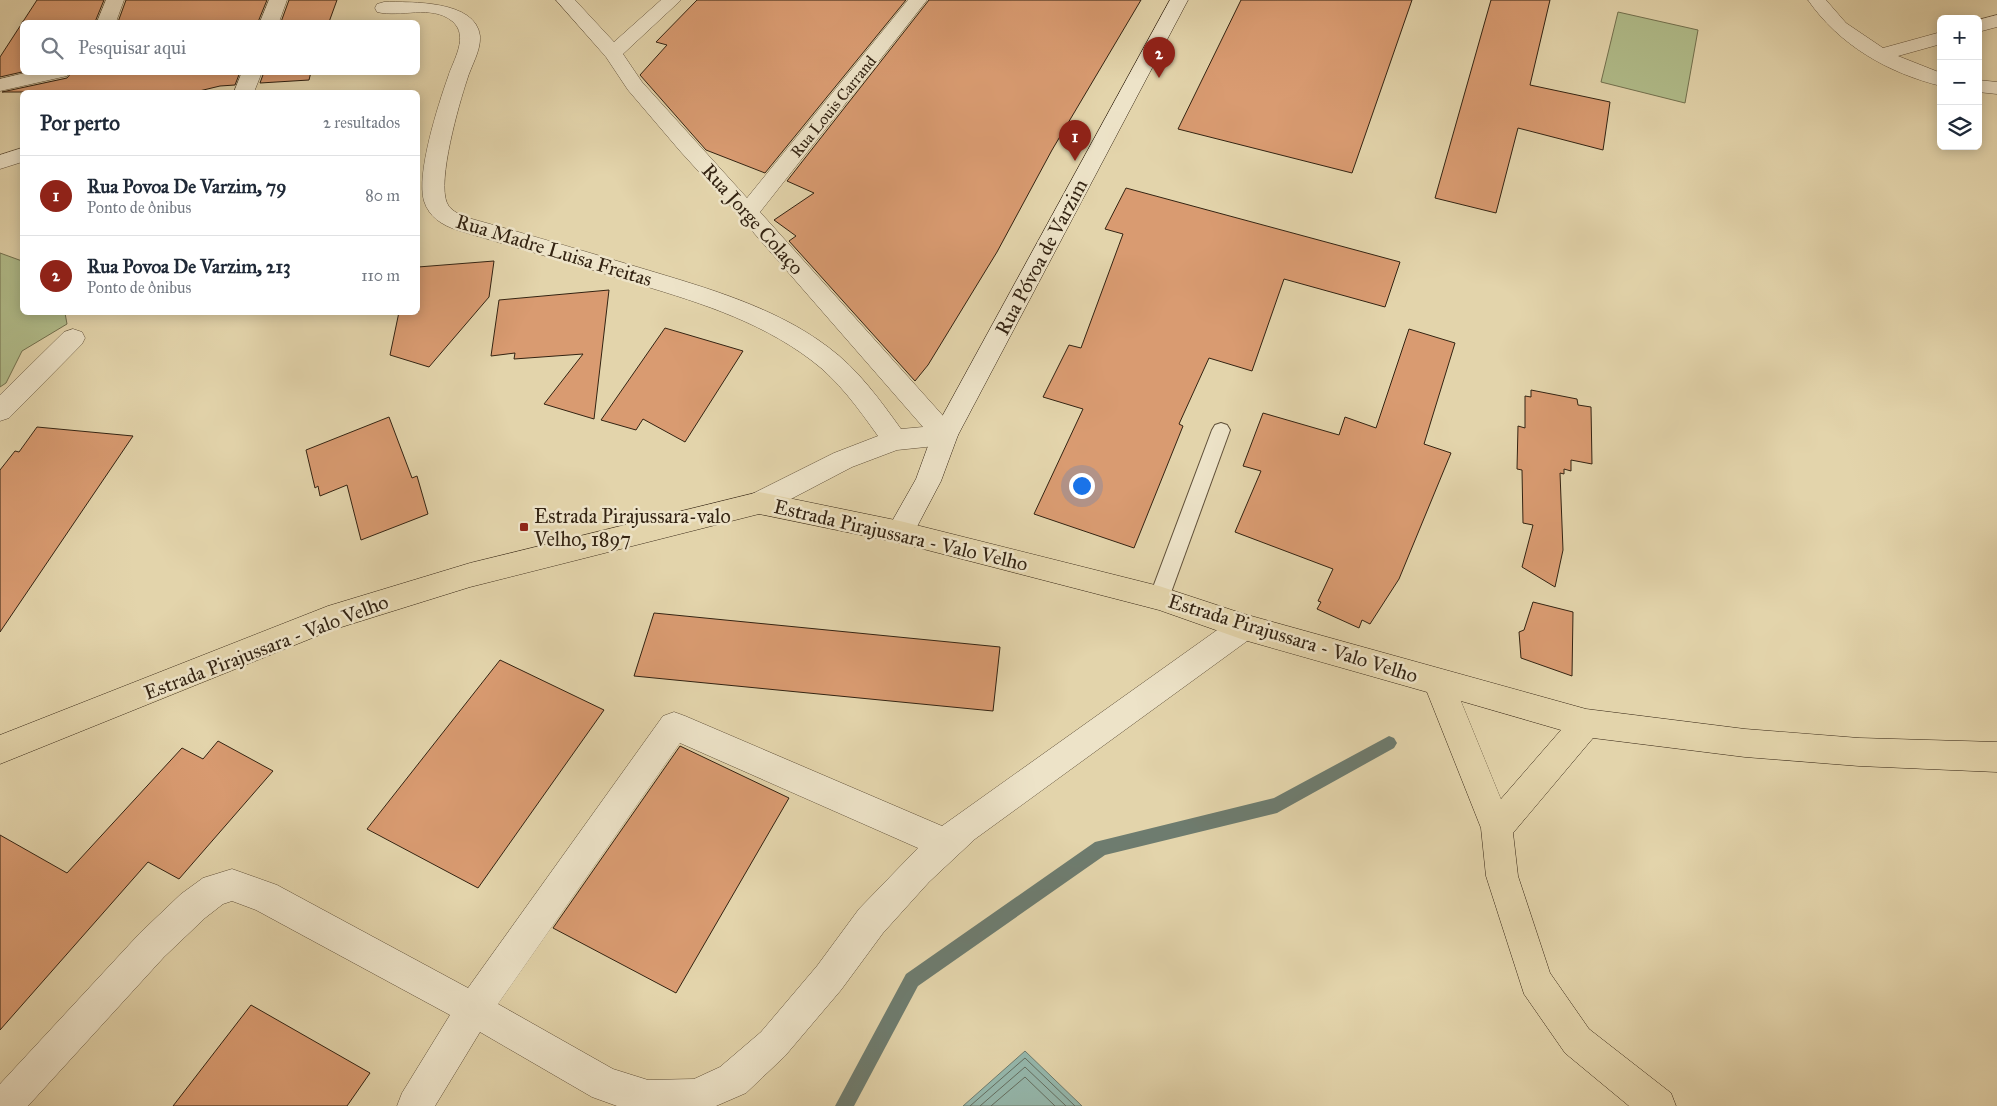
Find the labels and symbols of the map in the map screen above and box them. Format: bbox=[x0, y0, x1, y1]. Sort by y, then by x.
pin: 2 bbox=[1143, 37, 1175, 78]
street label: Rua Louis Carrand bbox=[787, 52, 880, 161]
pin: 1 bbox=[1059, 120, 1091, 161]
street label: Rua Jorge Colaço bbox=[696, 159, 809, 280]
street label: Rua Póvoa de Varzim bbox=[990, 175, 1092, 339]
street label: Rua Madre Luisa Freitas bbox=[453, 209, 655, 291]
your location bbox=[1069, 473, 1095, 499]
street label: Estrada Pirajussara - Valo Velho bbox=[772, 494, 1030, 576]
place label: Estrada Pirajussara-valo Velho, 1897 bbox=[533, 504, 731, 551]
marker: Estrada Pirajussara-valo Velho, 1897 bbox=[518, 521, 530, 533]
street label: Estrada Pirajussara - Valo Velho bbox=[140, 589, 392, 705]
street label: Estrada Pirajussara - Valo Velho bbox=[1165, 589, 1421, 687]

